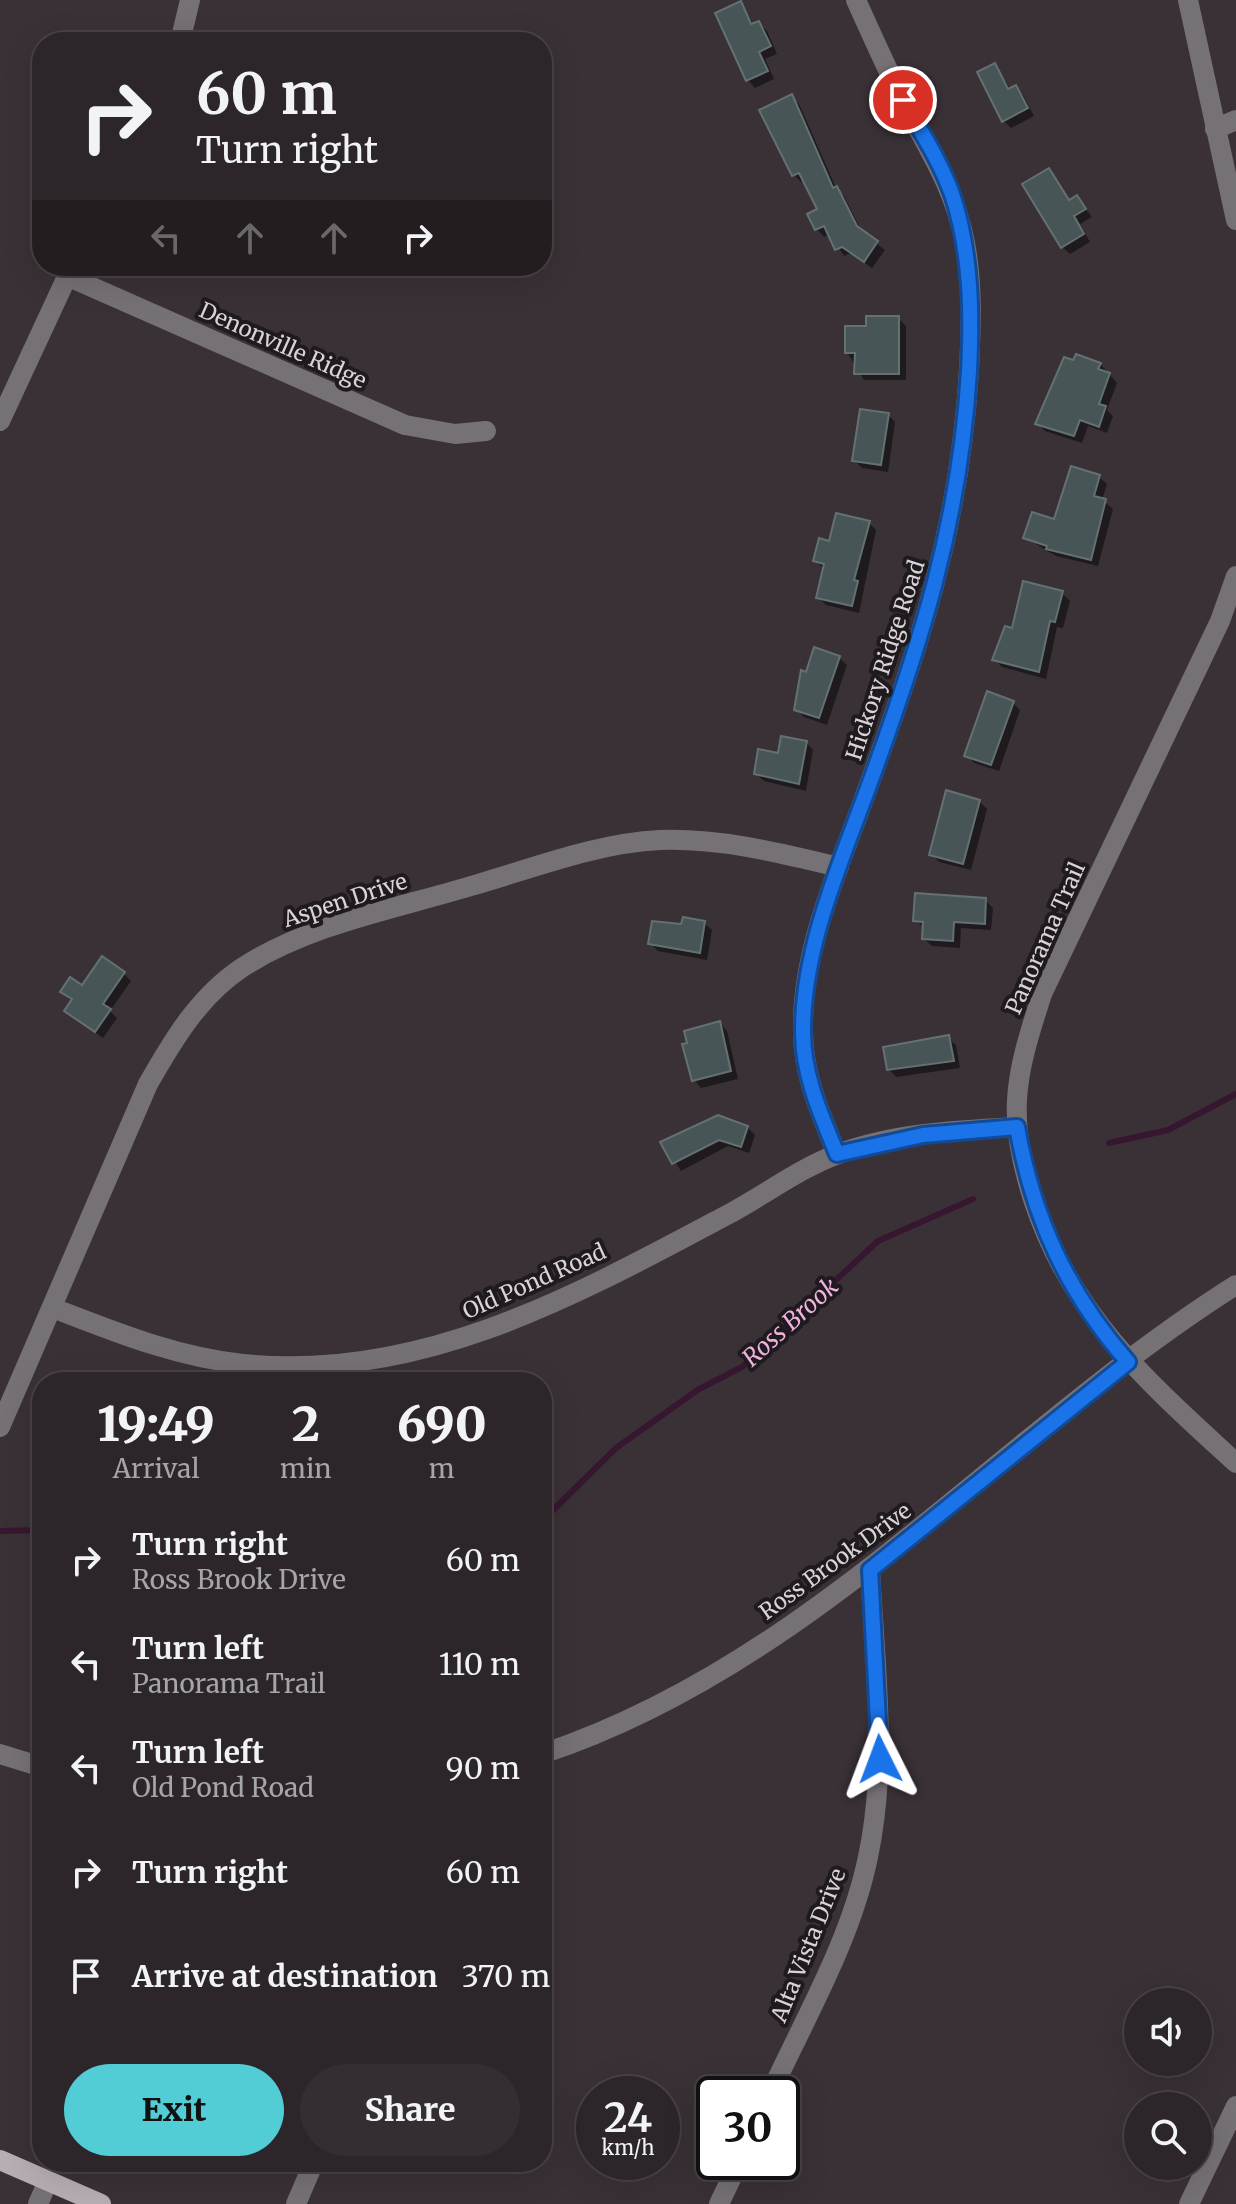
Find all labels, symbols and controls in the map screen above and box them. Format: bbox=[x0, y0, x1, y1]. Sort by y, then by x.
text: 60 m bbox=[196, 59, 337, 129]
icon: right bbox=[64, 64, 168, 168]
pin bbox=[869, 66, 937, 134]
icon: arrive bbox=[881, 78, 925, 122]
text: Turn right bbox=[196, 128, 378, 173]
icon: left bbox=[144, 216, 188, 260]
icon: ahead bbox=[228, 216, 272, 260]
icon: ahead bbox=[312, 216, 356, 260]
icon: right bbox=[396, 216, 440, 260]
street label: Denonville Ridge bbox=[195, 296, 371, 394]
street label: Hickory Ridge Road bbox=[839, 556, 931, 764]
street label: Panorama Trail bbox=[999, 857, 1091, 1019]
street label: Aspen Drive bbox=[279, 867, 411, 934]
street label: Old Pond Road bbox=[458, 1237, 610, 1325]
water label: Ross Brook bbox=[736, 1271, 844, 1373]
text: 19:49 bbox=[97, 1394, 215, 1454]
text: 2 bbox=[292, 1394, 320, 1454]
text: 690 bbox=[397, 1394, 487, 1454]
text: Arrival bbox=[113, 1452, 199, 1485]
text: min bbox=[280, 1452, 332, 1485]
text: m bbox=[429, 1452, 455, 1485]
street label: Ross Brook Drive bbox=[754, 1496, 916, 1626]
text: Turn right bbox=[132, 1525, 288, 1563]
icon: right bbox=[64, 1538, 108, 1582]
text: 60 m bbox=[446, 1541, 520, 1579]
text: Ross Brook Drive bbox=[132, 1563, 346, 1596]
text: Turn left bbox=[132, 1629, 264, 1667]
icon: left bbox=[64, 1642, 108, 1686]
text: 110 m bbox=[439, 1645, 520, 1683]
text: Panorama Trail bbox=[132, 1667, 326, 1700]
position arrow bbox=[838, 1717, 922, 1801]
text: Turn left bbox=[132, 1733, 264, 1771]
icon: left bbox=[64, 1746, 108, 1790]
text: 90 m bbox=[446, 1749, 520, 1787]
text: Old Pond Road bbox=[132, 1771, 314, 1804]
icon: right bbox=[64, 1850, 108, 1894]
text: Turn right bbox=[132, 1853, 288, 1891]
text: 60 m bbox=[446, 1853, 520, 1891]
street label: Alta Vista Drive bbox=[764, 1864, 852, 2027]
icon: arrive bbox=[64, 1954, 108, 1998]
text: Arrive at destination bbox=[132, 1957, 438, 1995]
text: 370 m bbox=[462, 1957, 550, 1995]
map controls bbox=[1124, 1988, 1212, 2180]
button: sound bbox=[1124, 1988, 1212, 2076]
button: Exit bbox=[64, 2064, 284, 2156]
button: Share bbox=[300, 2064, 520, 2156]
speed limit sign: 30 bbox=[696, 2076, 800, 2180]
button: search bbox=[1124, 2092, 1212, 2180]
text: 24 bbox=[604, 2093, 652, 2143]
text: km/h bbox=[602, 2135, 654, 2160]

